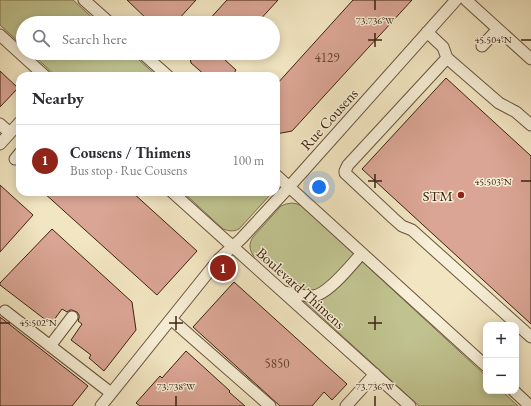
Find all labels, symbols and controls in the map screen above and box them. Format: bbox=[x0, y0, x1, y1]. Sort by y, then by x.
text: 73.736°W bbox=[356, 14, 395, 27]
search box bbox=[16, 16, 280, 60]
icon: search bbox=[30, 27, 52, 49]
text: Search here bbox=[62, 29, 127, 48]
text: 45.504°N bbox=[474, 33, 512, 46]
house number: 4129 bbox=[315, 49, 340, 66]
street label: Rue Cousens bbox=[296, 84, 362, 154]
text: Nearby bbox=[32, 87, 84, 109]
text: Cousens / Thimens bbox=[70, 143, 191, 162]
text: 1 bbox=[42, 152, 48, 169]
text: 100 m bbox=[233, 152, 264, 169]
text: Bus stop · Rue Cousens bbox=[70, 162, 187, 179]
text: 45.503°N bbox=[474, 175, 512, 188]
your location bbox=[309, 177, 329, 197]
place label: STM bbox=[422, 186, 453, 205]
marker: STM bbox=[456, 190, 466, 200]
street label: Boulevard Thimens bbox=[253, 243, 350, 333]
pin: 1 bbox=[210, 253, 236, 283]
text: 45.502°N bbox=[19, 316, 57, 329]
map controls bbox=[483, 322, 519, 394]
button: + bbox=[483, 322, 519, 358]
house number: 5850 bbox=[265, 355, 289, 372]
button: − bbox=[483, 358, 519, 394]
text: 73.738°W bbox=[157, 380, 196, 393]
text: 73.736°W bbox=[356, 380, 395, 393]

